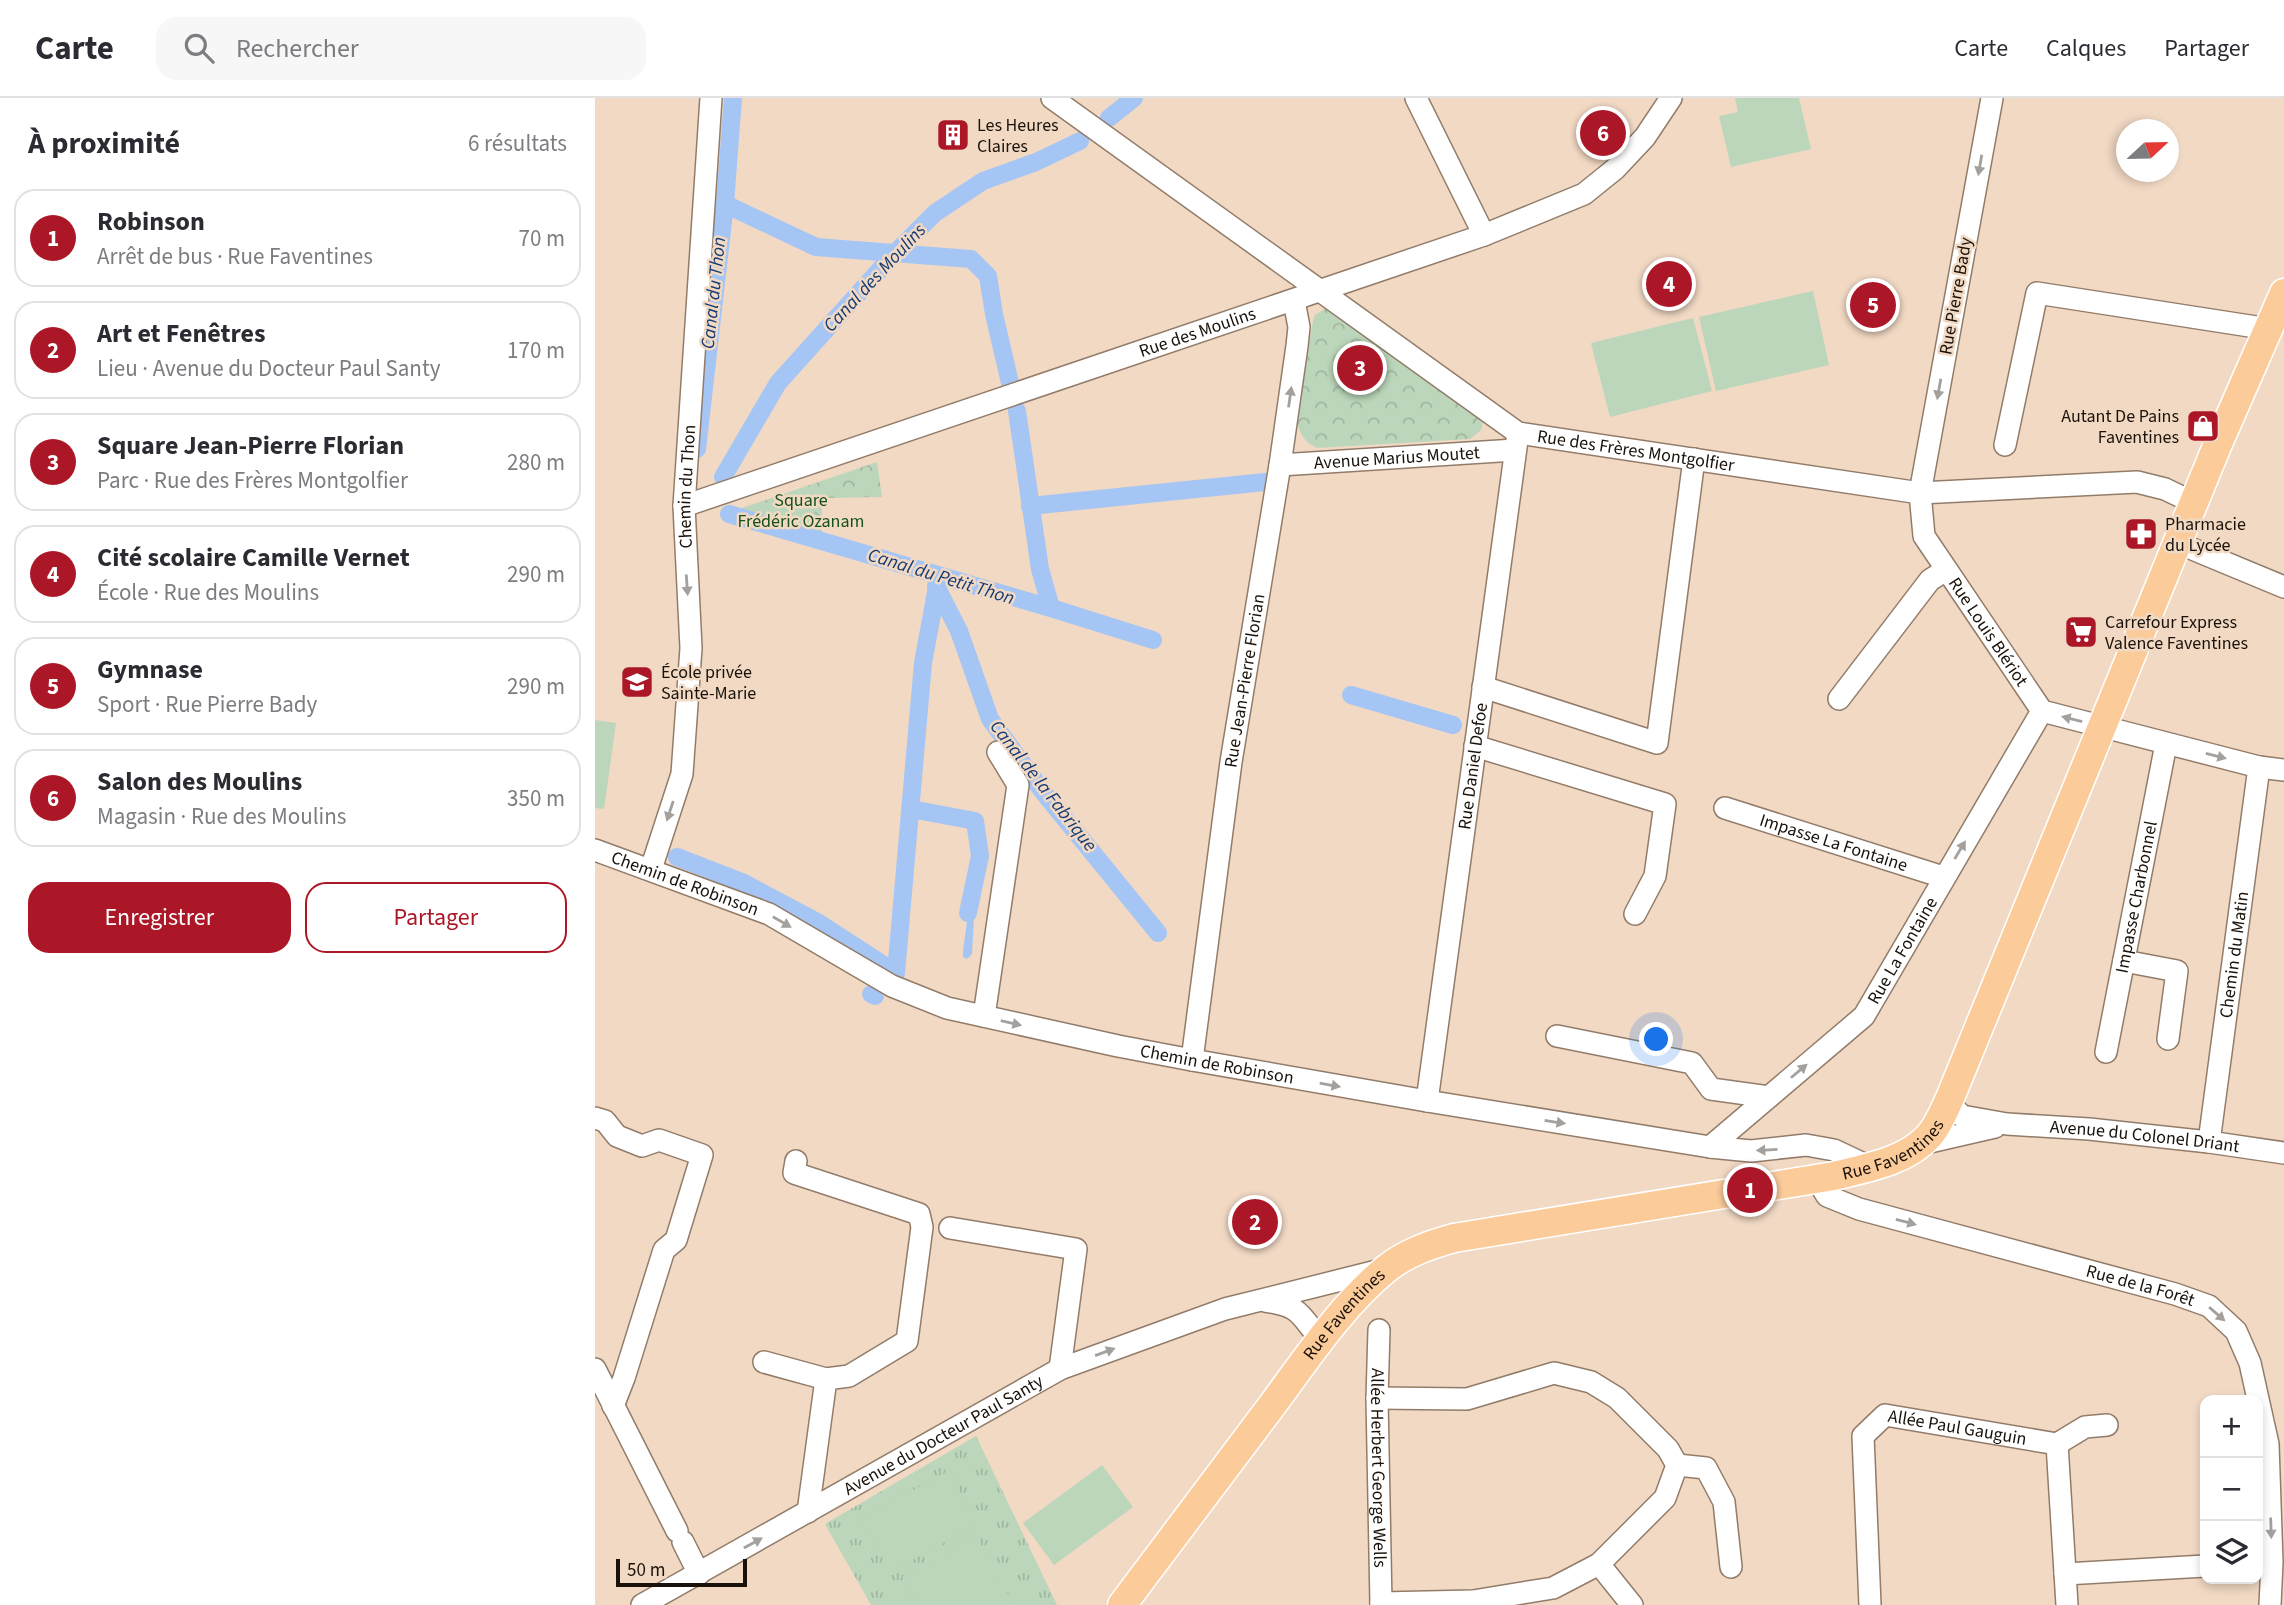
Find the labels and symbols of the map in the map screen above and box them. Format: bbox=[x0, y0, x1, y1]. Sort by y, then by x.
pin: 6 bbox=[1580, 107, 1626, 159]
place label: Les Heures Claires bbox=[977, 113, 1059, 159]
building icon: Les Heures Claires bbox=[934, 116, 972, 154]
north arrow bbox=[2116, 119, 2179, 182]
one-way arrow bbox=[1974, 154, 1985, 176]
water label: Canal des Moulins bbox=[817, 217, 933, 338]
street label: Rue Pierre Bady bbox=[1933, 235, 1979, 357]
water label: Canal du Thon bbox=[695, 236, 733, 350]
pin: 4 bbox=[1646, 258, 1692, 310]
pin: 5 bbox=[1850, 279, 1896, 331]
street label: Rue des Moulins bbox=[1136, 301, 1259, 363]
pin: 3 bbox=[1337, 342, 1383, 394]
one-way arrow bbox=[1934, 378, 1945, 400]
one-way arrow bbox=[1284, 386, 1295, 408]
place label: Autant De Pains Faventines bbox=[2061, 404, 2179, 450]
shop icon: Autant De Pains Faventines bbox=[2184, 407, 2222, 445]
street label: Chemin du Thon bbox=[671, 424, 702, 549]
street label: Rue des Frères Montgolfier bbox=[1535, 424, 1737, 478]
street label: Avenue Marius Moutet bbox=[1313, 440, 1481, 475]
park label: Square Frédéric Ozanam bbox=[738, 488, 864, 534]
place label: Pharmacie du Lycée bbox=[2165, 512, 2246, 558]
pharmacy icon: Pharmacie du Lycée bbox=[2122, 515, 2160, 553]
water label: Canal du Petit Thon bbox=[864, 542, 1018, 612]
street label: Rue Louis Blériot bbox=[1943, 572, 2034, 691]
one-way arrow bbox=[682, 575, 693, 597]
street label: Rue Jean-Pierre Florian bbox=[1218, 592, 1271, 769]
place label: Carrefour Express Valence Faventines bbox=[2105, 610, 2248, 656]
supermarket icon: Carrefour Express Valence Faventines bbox=[2062, 613, 2100, 651]
place label: École privée Sainte-Marie bbox=[661, 660, 756, 706]
school or university icon: École privée Sainte-Marie bbox=[618, 663, 656, 701]
street label: Rue Daniel Defoe bbox=[1452, 701, 1494, 831]
one-way arrow bbox=[2061, 713, 2083, 724]
water label: Canal de la Fabrique bbox=[983, 714, 1103, 858]
one-way arrow bbox=[2206, 751, 2228, 762]
one-way arrow bbox=[664, 800, 675, 821]
street label: Impasse La Fontaine bbox=[1757, 807, 1911, 878]
street label: Impasse Charbonnel bbox=[2109, 819, 2163, 975]
one-way arrow bbox=[1953, 840, 1966, 859]
street label: Chemin de Robinson bbox=[608, 845, 762, 922]
street label: Chemin du Matin bbox=[2213, 890, 2255, 1020]
street label: Rue La Fontaine bbox=[1861, 892, 1943, 1009]
one-way arrow bbox=[772, 916, 792, 928]
one-way arrow bbox=[1000, 1017, 1022, 1028]
your location bbox=[1639, 1022, 1673, 1056]
street label: Chemin de Robinson bbox=[1138, 1038, 1296, 1090]
one-way arrow bbox=[1791, 1064, 1808, 1079]
one-way arrow bbox=[1320, 1079, 1342, 1090]
street label: Avenue du Colonel Driant bbox=[2049, 1114, 2241, 1159]
street label: Rue Faventines bbox=[1840, 1115, 1950, 1186]
one-way arrow bbox=[1544, 1117, 1566, 1128]
one-way arrow bbox=[1756, 1144, 1778, 1155]
pin: 1 bbox=[1727, 1164, 1773, 1216]
pin: 2 bbox=[1232, 1196, 1278, 1248]
one-way arrow bbox=[1895, 1217, 1917, 1228]
street label: Rue de la Forêt bbox=[2083, 1258, 2198, 1313]
street label: Rue Faventines bbox=[1297, 1263, 1390, 1365]
one-way arrow bbox=[2208, 1306, 2225, 1321]
one-way arrow bbox=[1094, 1346, 1115, 1357]
street label: Avenue du Docteur Paul Santy bbox=[839, 1368, 1048, 1501]
street label: Allée Herbert George Wells bbox=[1364, 1368, 1393, 1568]
street label: Allée Paul Gauguin bbox=[1886, 1403, 2029, 1451]
one-way arrow bbox=[2265, 1517, 2276, 1539]
one-way arrow bbox=[744, 1537, 763, 1549]
scale bar bbox=[616, 1556, 747, 1588]

